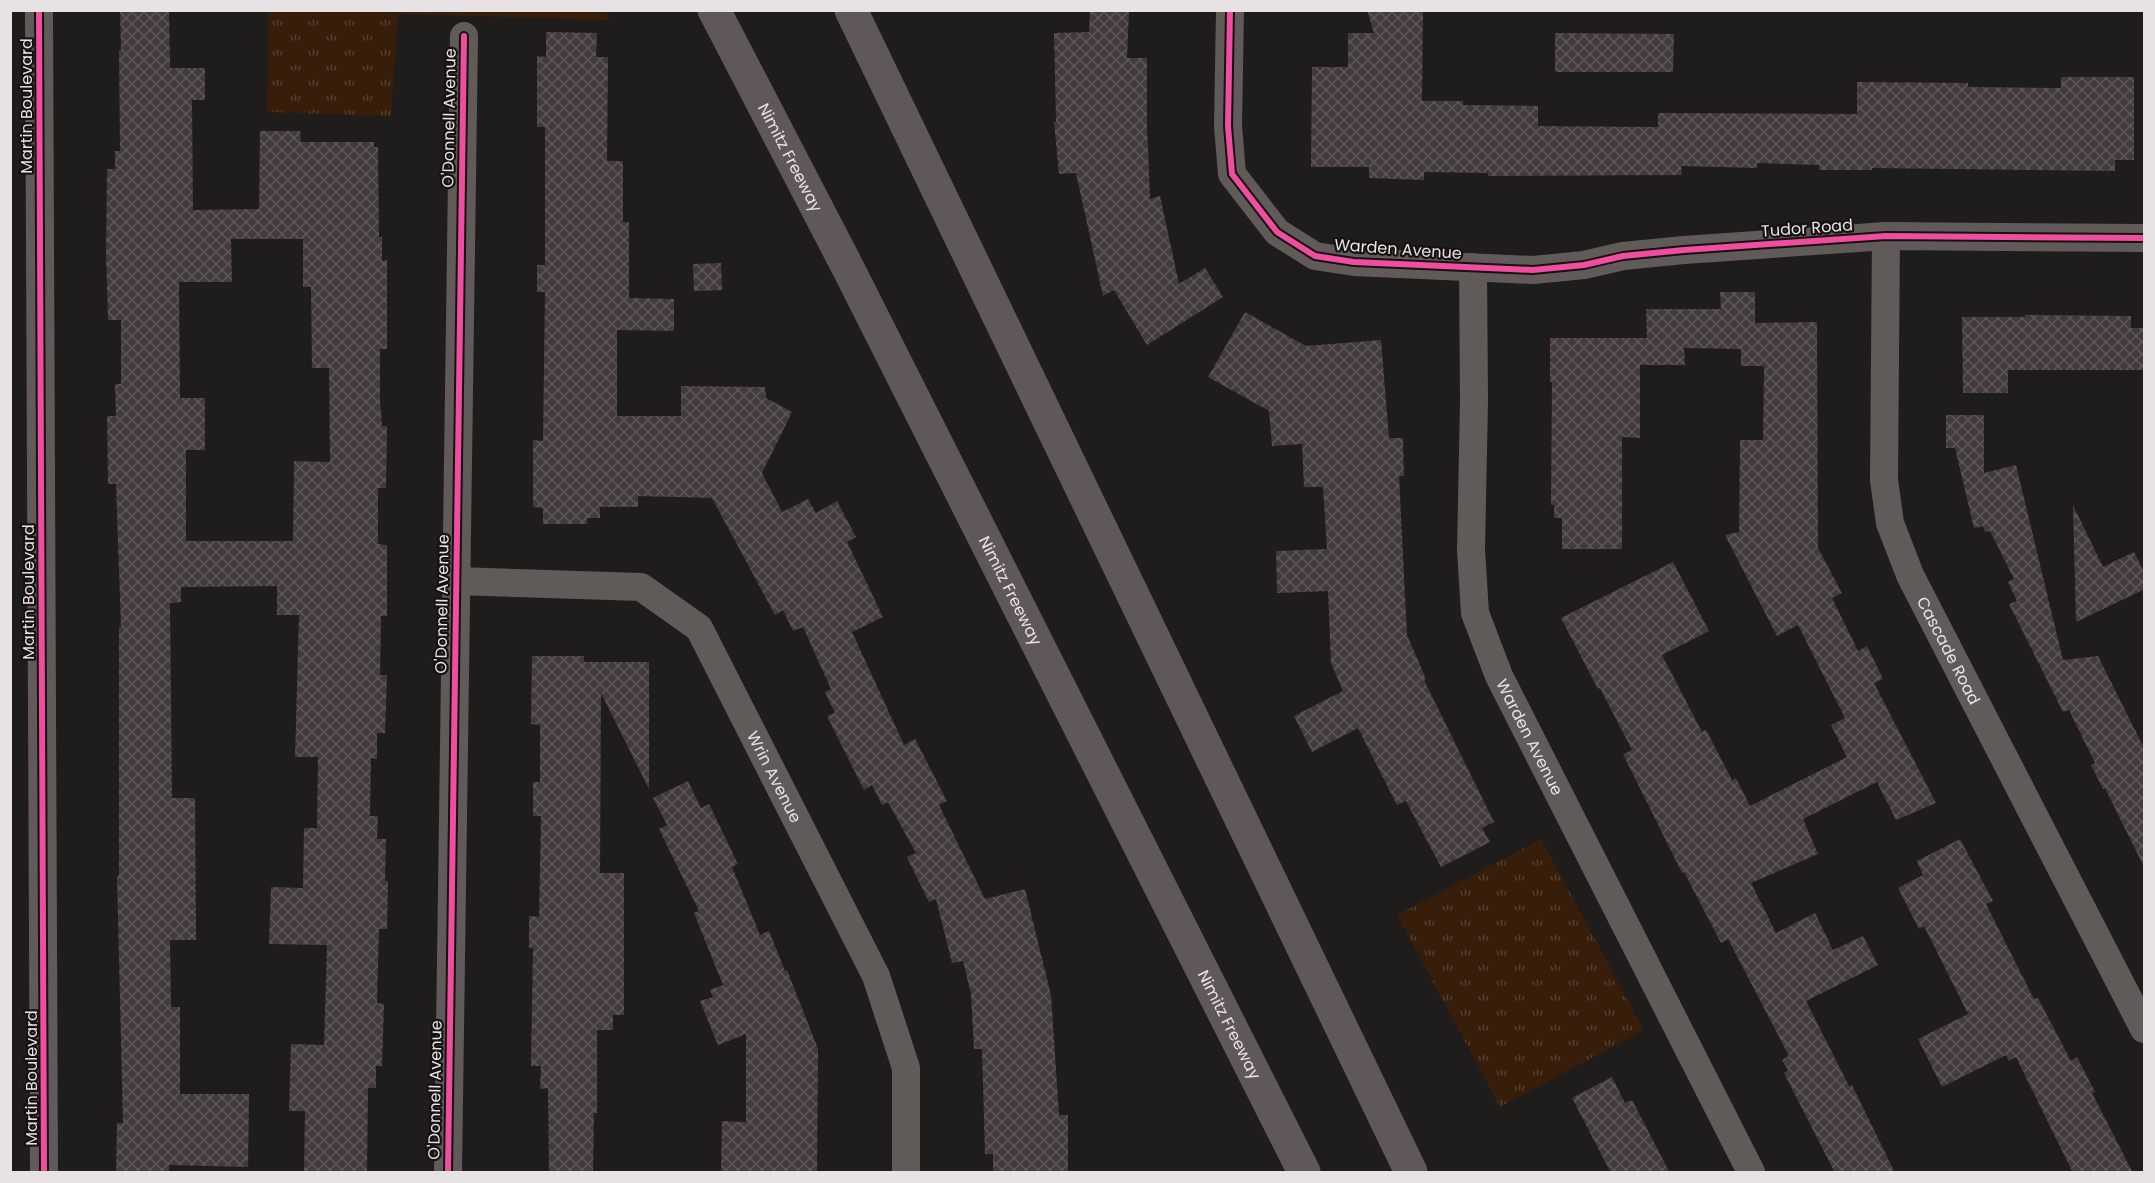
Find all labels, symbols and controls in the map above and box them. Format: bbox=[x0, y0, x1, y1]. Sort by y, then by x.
street label: Martin Boulevard bbox=[15, 38, 38, 174]
street label: O'Donnell Avenue bbox=[436, 48, 462, 188]
street label: Nimitz Freeway bbox=[753, 99, 828, 216]
street label: Tudor Road bbox=[1760, 213, 1854, 243]
street label: Warden Avenue bbox=[1333, 233, 1463, 265]
street label: Martin Boulevard bbox=[17, 524, 40, 660]
street label: Nimitz Freeway bbox=[973, 532, 1048, 649]
street label: O'Donnell Avenue bbox=[429, 534, 455, 674]
street label: Cascade Road bbox=[1911, 592, 1986, 708]
street label: Warden Avenue bbox=[1491, 675, 1569, 799]
street label: Wrin Avenue bbox=[742, 727, 808, 827]
street label: Nimitz Freeway bbox=[1192, 966, 1267, 1083]
street label: Martin Boulevard bbox=[20, 1010, 43, 1146]
street label: O'Donnell Avenue bbox=[422, 1020, 448, 1160]

